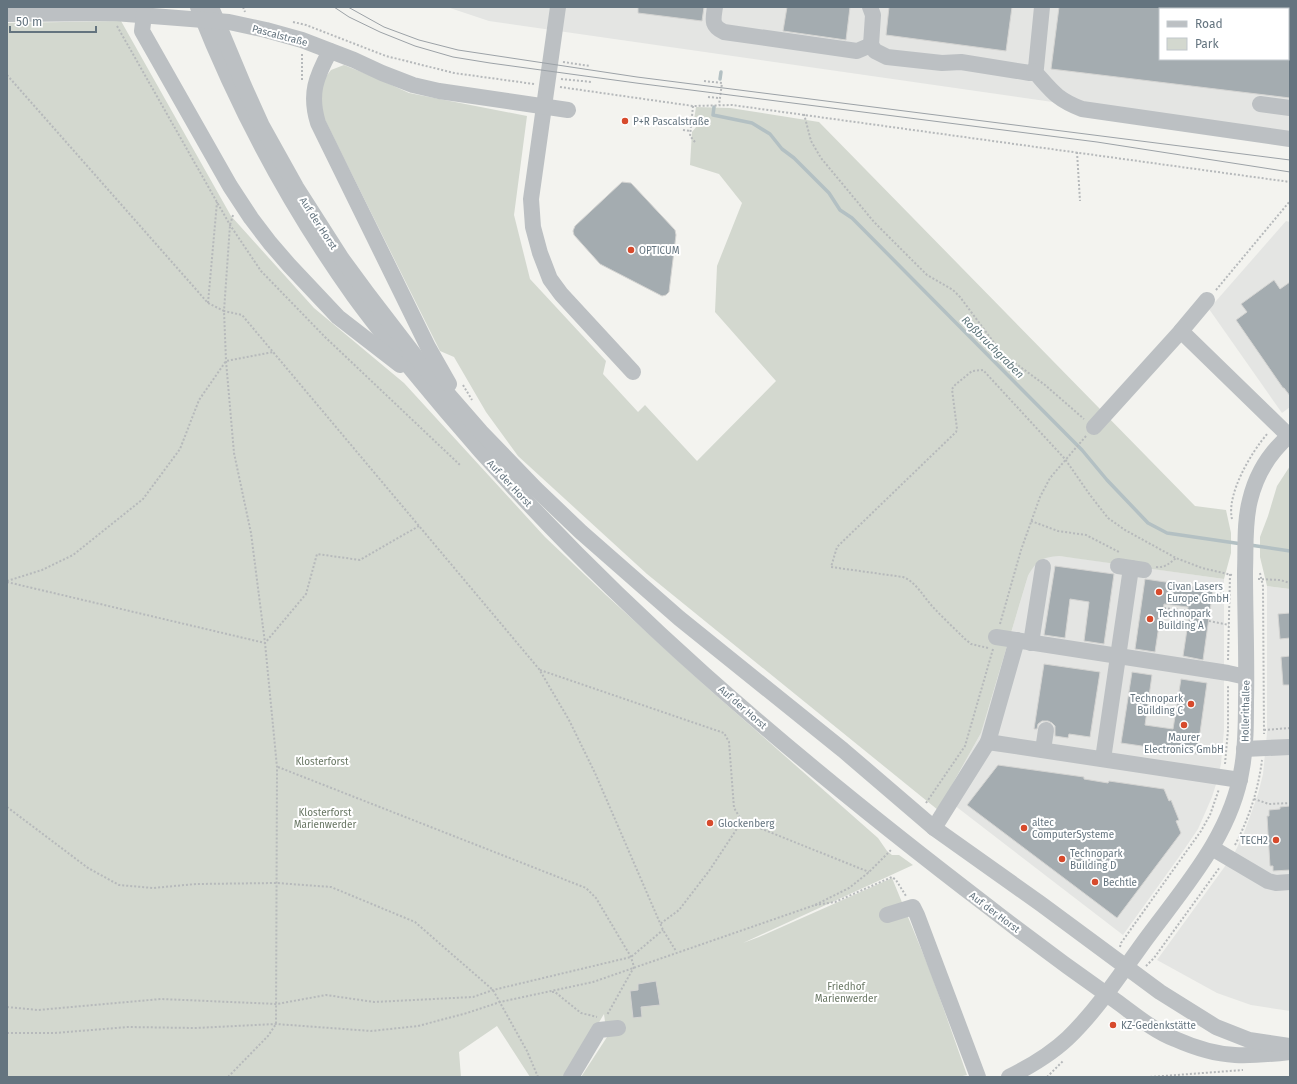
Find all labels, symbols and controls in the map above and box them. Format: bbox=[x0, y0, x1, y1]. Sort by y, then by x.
scale bar bbox=[10, 8, 96, 34]
legend bbox=[1159, 8, 1289, 60]
text: 50 m bbox=[16, 15, 42, 29]
text: Road bbox=[1195, 17, 1223, 31]
street label: Pascalstraße bbox=[251, 23, 309, 49]
text: Park bbox=[1195, 37, 1219, 51]
marker: P+R Pascalstraße bbox=[620, 116, 630, 126]
place label: P+R Pascalstraße bbox=[633, 116, 709, 128]
street label: Auf der Horst bbox=[297, 195, 340, 252]
marker: OPTICUM bbox=[626, 245, 636, 255]
place label: OPTICUM bbox=[639, 245, 680, 257]
water label: Roßbruchgraben bbox=[959, 314, 1026, 381]
street label: Auf der Horst bbox=[484, 458, 534, 510]
place label: Civan Lasers Europe GmbH bbox=[1167, 581, 1229, 605]
marker: Civan Lasers Europe GmbH bbox=[1154, 587, 1164, 597]
place label: Technopark Building A bbox=[1158, 608, 1212, 632]
marker: Technopark Building A bbox=[1145, 614, 1155, 624]
street label: Hollerithallee bbox=[1239, 680, 1253, 742]
street label: Auf der Horst bbox=[716, 684, 769, 732]
place label: Technopark Building C bbox=[1130, 693, 1184, 717]
marker: Technopark Building C bbox=[1186, 699, 1196, 709]
marker: Maurer Electronics GmbH bbox=[1179, 720, 1189, 730]
place label: Maurer Electronics GmbH bbox=[1144, 732, 1224, 756]
park label: Klosterforst bbox=[295, 756, 349, 768]
park label: Klosterforst Marienwerder bbox=[294, 807, 356, 831]
place label: altec ComputerSysteme bbox=[1032, 817, 1114, 841]
marker: Glockenberg bbox=[705, 818, 715, 828]
place label: Glockenberg bbox=[718, 818, 775, 830]
marker: altec ComputerSysteme bbox=[1019, 823, 1029, 833]
place label: TECH2 bbox=[1240, 835, 1268, 847]
marker: TECH2 bbox=[1271, 835, 1281, 845]
place label: Technopark Building D bbox=[1070, 848, 1124, 872]
marker: Technopark Building D bbox=[1057, 854, 1067, 864]
marker: Bechtle bbox=[1090, 877, 1100, 887]
place label: Bechtle bbox=[1103, 877, 1137, 889]
street label: Auf der Horst bbox=[967, 890, 1022, 936]
park label: Friedhof Marienwerder bbox=[815, 981, 877, 1005]
marker: KZ-Gedenkstätte bbox=[1108, 1020, 1118, 1030]
place label: KZ-Gedenkstätte bbox=[1121, 1020, 1196, 1032]

